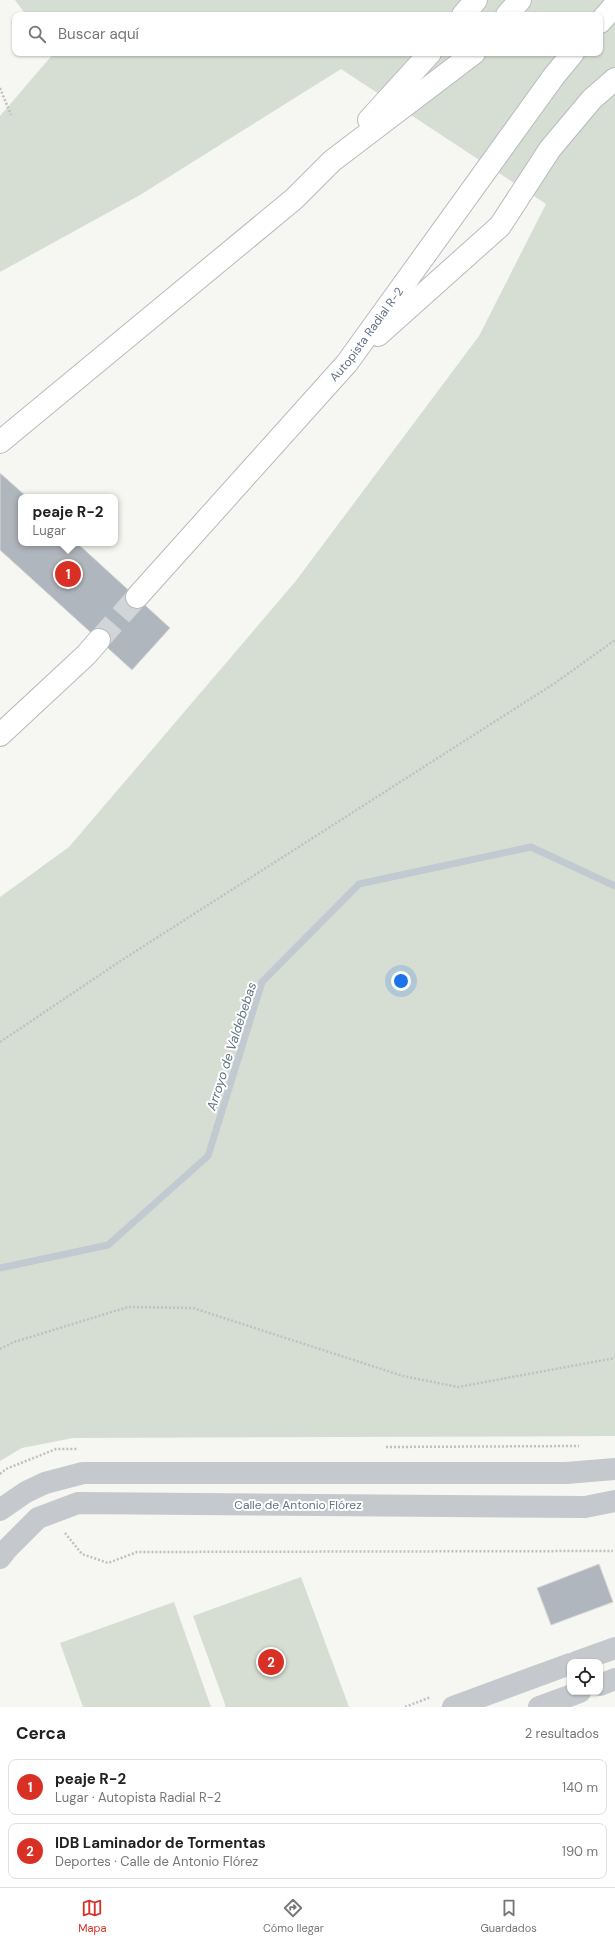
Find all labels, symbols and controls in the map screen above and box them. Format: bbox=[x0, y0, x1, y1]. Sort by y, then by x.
search box bbox=[12, 12, 603, 56]
icon: search bbox=[26, 23, 48, 45]
text: Buscar aquí bbox=[58, 24, 139, 44]
street label: Autopista Radial R-2 bbox=[326, 284, 407, 385]
popup bbox=[18, 494, 118, 546]
text: peaje R-2 bbox=[32, 502, 104, 522]
text: Lugar bbox=[32, 522, 66, 539]
pin: 1 bbox=[55, 559, 81, 589]
your location bbox=[391, 971, 411, 991]
water label: Arroyo de Valdebebas bbox=[202, 980, 260, 1113]
street label: Calle de Antonio Flórez bbox=[234, 1497, 362, 1513]
pin: 2 bbox=[258, 1647, 284, 1677]
map controls bbox=[567, 1659, 603, 1695]
button: locate bbox=[567, 1659, 603, 1695]
text: Cerca bbox=[16, 1722, 66, 1744]
text: 2 resultados bbox=[525, 1725, 599, 1742]
text: peaje R-2 bbox=[55, 1769, 126, 1789]
text: 1 bbox=[28, 1779, 32, 1796]
text: 140 m bbox=[562, 1779, 598, 1796]
text: Lugar · Autopista Radial R-2 bbox=[55, 1789, 221, 1806]
text: IDB Laminador de Tormentas bbox=[55, 1833, 266, 1853]
text: 2 bbox=[26, 1843, 34, 1860]
text: 190 m bbox=[562, 1843, 598, 1860]
text: Deportes · Calle de Antonio Flórez bbox=[55, 1853, 258, 1870]
tab: Mapa bbox=[78, 1897, 106, 1935]
tab: Cómo llegar bbox=[263, 1897, 324, 1935]
tab: Guardados bbox=[480, 1897, 537, 1935]

